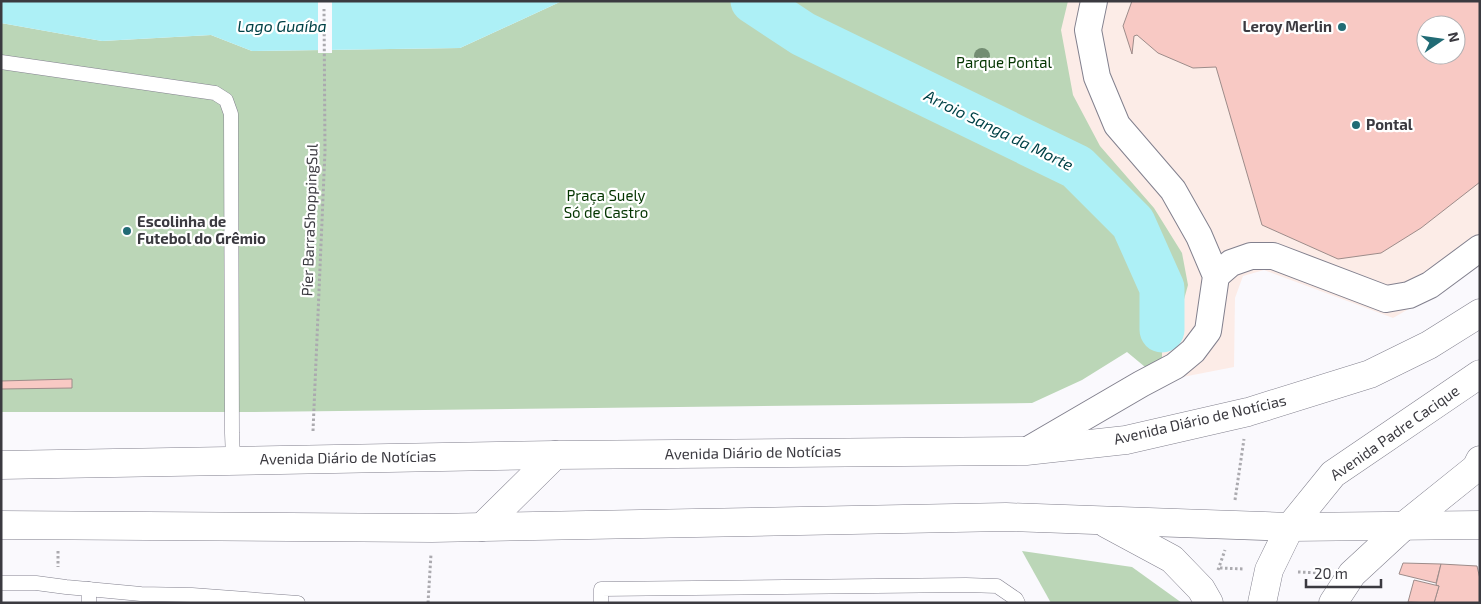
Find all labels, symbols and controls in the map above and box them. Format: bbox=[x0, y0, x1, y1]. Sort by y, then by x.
north arrow bbox=[1416, 15, 1466, 65]
water label: Lago Guaíba bbox=[237, 16, 327, 35]
place label: Leroy Merlin bbox=[1242, 17, 1332, 36]
marker: Leroy Merlin bbox=[1336, 21, 1348, 33]
text: N bbox=[1445, 30, 1464, 44]
park label: Parque Pontal bbox=[956, 53, 1052, 71]
water label: Arroio Sanga da Morte bbox=[921, 85, 1077, 174]
place label: Pontal bbox=[1366, 115, 1413, 133]
marker: Pontal bbox=[1350, 119, 1362, 131]
street label: Píer BarraShoppingSul bbox=[297, 143, 321, 297]
park label: Praça Suely Só de Castro bbox=[564, 186, 648, 221]
place label: Escolinha de Futebol do Grêmio bbox=[137, 212, 266, 247]
marker: Escolinha de Futebol do Grêmio bbox=[121, 225, 133, 237]
street label: Avenida Padre Cacique bbox=[1326, 381, 1462, 484]
street label: Avenida Diário de Notícias bbox=[1112, 390, 1288, 448]
street label: Avenida Diário de Notícias bbox=[665, 441, 841, 463]
street label: Avenida Diário de Notícias bbox=[260, 446, 436, 468]
scale bar bbox=[1306, 556, 1381, 588]
text: 20 m bbox=[1314, 564, 1348, 582]

